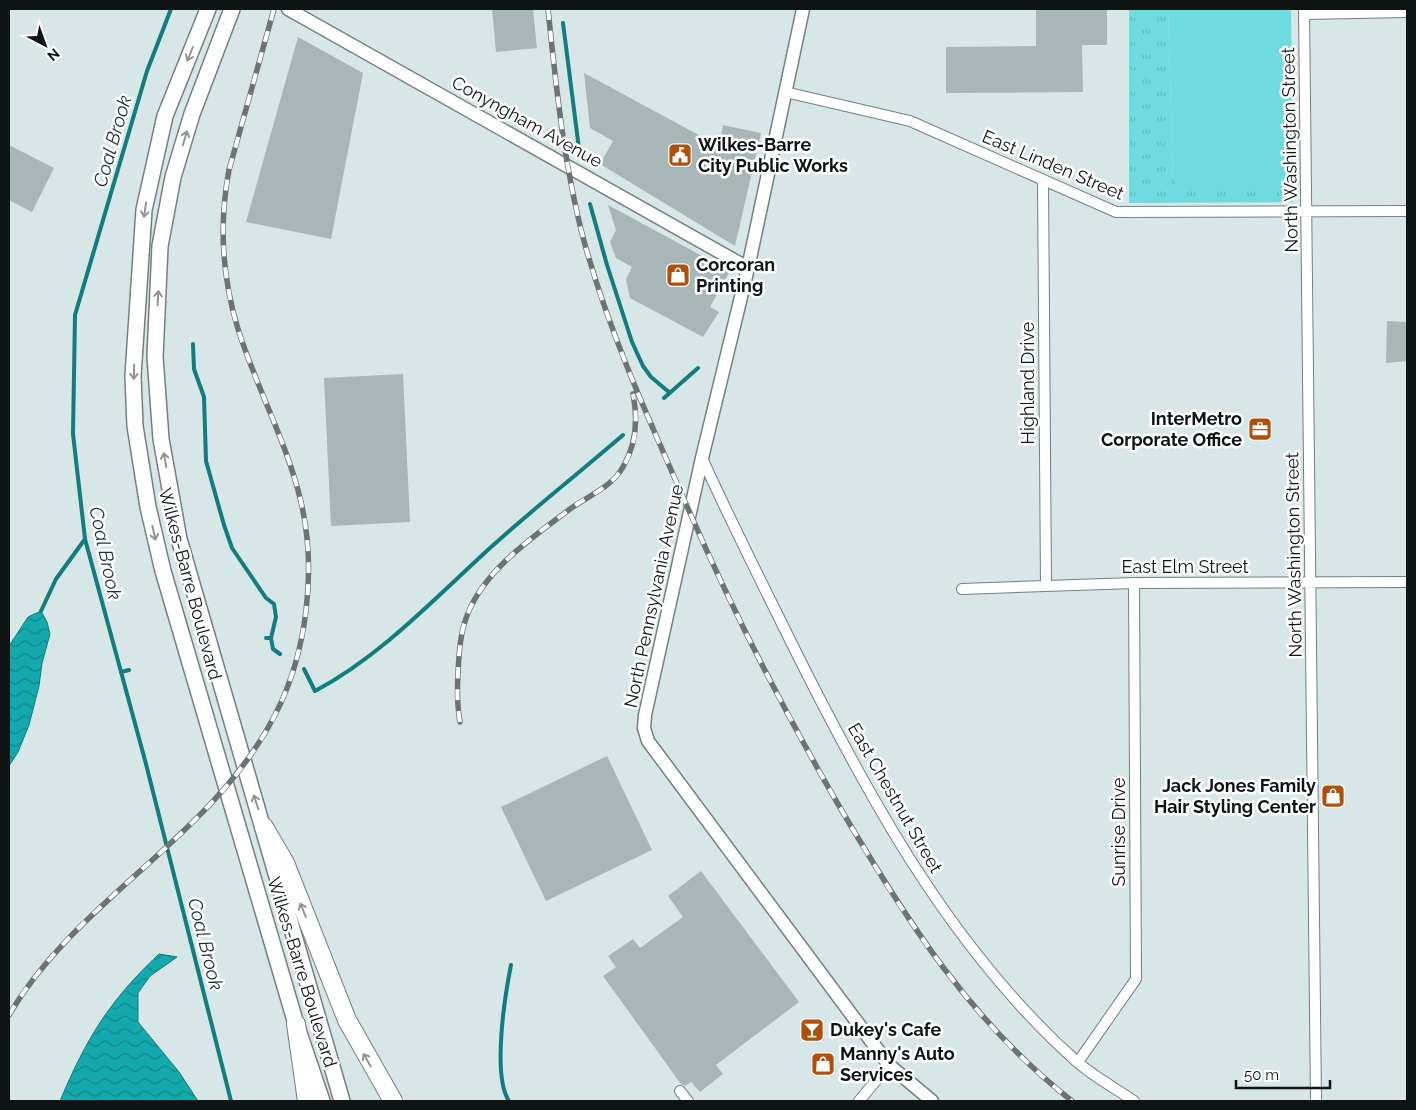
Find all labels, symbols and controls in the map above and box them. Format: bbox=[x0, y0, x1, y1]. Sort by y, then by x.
north arrow bbox=[20, 20, 70, 70]
text: N bbox=[44, 45, 63, 64]
one-way arrow bbox=[184, 46, 194, 61]
street label: North Washington Street bbox=[1277, 47, 1302, 253]
street label: Conyngham Avenue bbox=[448, 71, 607, 172]
water label: Coal Brook bbox=[88, 93, 136, 189]
street label: East Linden Street bbox=[979, 125, 1127, 204]
one-way arrow bbox=[181, 130, 191, 146]
place label: Wilkes-Barre City Public Works bbox=[698, 134, 848, 176]
public building icon: Wilkes-Barre City Public Works bbox=[667, 142, 693, 168]
one-way arrow bbox=[140, 201, 150, 217]
place label: Corcoran Printing bbox=[696, 254, 775, 296]
shop icon: Corcoran Printing bbox=[665, 262, 691, 288]
one-way arrow bbox=[153, 290, 163, 306]
street label: Highland Drive bbox=[1017, 321, 1038, 444]
one-way arrow bbox=[129, 363, 138, 379]
place label: InterMetro Corporate Office bbox=[1101, 408, 1242, 450]
office icon: InterMetro Corporate Office bbox=[1247, 416, 1273, 442]
one-way arrow bbox=[159, 452, 169, 468]
street label: North Washington Street bbox=[1281, 452, 1306, 658]
street label: North Pennsylvania Avenue bbox=[620, 482, 688, 710]
street label: Wilkes-Barre Boulevard bbox=[155, 486, 226, 682]
water label: Coal Brook bbox=[85, 505, 127, 601]
one-way arrow bbox=[150, 524, 159, 540]
street label: East Elm Street bbox=[1122, 556, 1248, 577]
street label: East Chestnut Street bbox=[844, 719, 947, 877]
place label: Jack Jones Family Hair Styling Center bbox=[1154, 775, 1316, 817]
street label: Sunrise Drive bbox=[1108, 777, 1129, 887]
shop icon: Jack Jones Family Hair Styling Center bbox=[1320, 783, 1346, 809]
one-way arrow bbox=[251, 795, 260, 811]
street label: Wilkes-Barre Boulevard bbox=[264, 874, 341, 1070]
water label: Coal Brook bbox=[184, 896, 228, 992]
one-way arrow bbox=[298, 903, 307, 918]
bar icon: Dukey's Cafe bbox=[799, 1017, 825, 1043]
place label: Dukey's Cafe bbox=[830, 1019, 941, 1040]
place label: Manny's Auto Services bbox=[840, 1043, 955, 1085]
shop icon: Manny's Auto Services bbox=[810, 1051, 836, 1077]
one-way arrow bbox=[362, 1053, 372, 1067]
scale bar bbox=[1236, 1058, 1330, 1090]
text: 50 m bbox=[1244, 1066, 1279, 1084]

